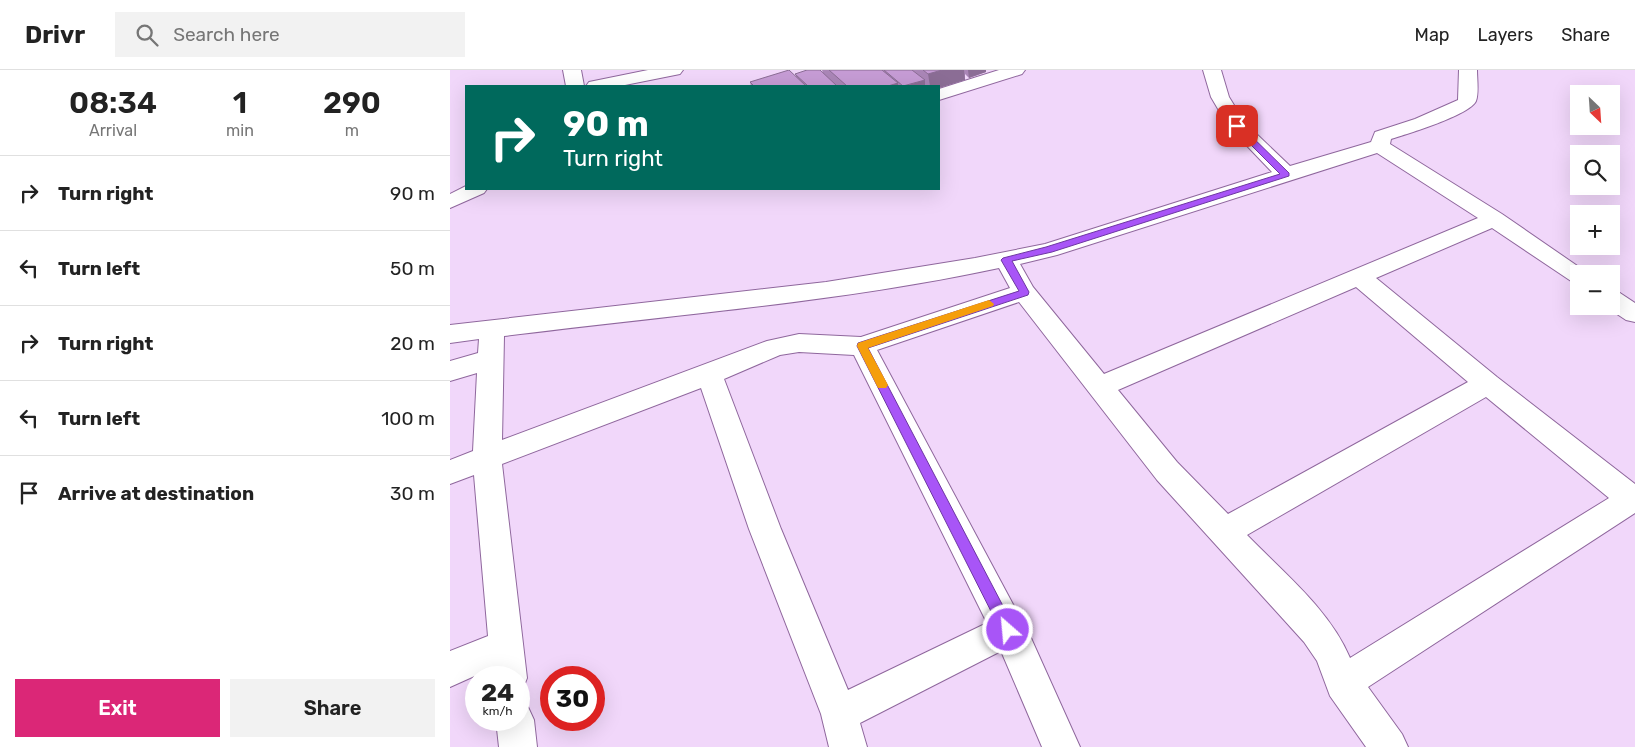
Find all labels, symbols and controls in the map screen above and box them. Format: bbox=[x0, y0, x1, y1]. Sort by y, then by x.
search box bbox=[115, 12, 465, 57]
text: Drivr bbox=[25, 21, 85, 49]
icon: search bbox=[133, 21, 161, 49]
text: Search here bbox=[173, 23, 280, 46]
text: Map bbox=[1415, 24, 1450, 46]
text: Layers bbox=[1478, 24, 1533, 46]
text: Share bbox=[1561, 24, 1610, 46]
text: 08:34 bbox=[69, 85, 157, 121]
text: 1 bbox=[233, 85, 247, 121]
text: 290 bbox=[323, 85, 381, 121]
north arrow bbox=[1570, 85, 1620, 135]
map controls bbox=[1570, 85, 1620, 315]
text: 90 m bbox=[563, 103, 649, 145]
icon: right bbox=[480, 105, 545, 170]
pin bbox=[1216, 105, 1258, 147]
icon: arrive bbox=[1223, 112, 1251, 140]
text: Arrival bbox=[89, 121, 137, 140]
text: min bbox=[226, 121, 254, 140]
text: m bbox=[345, 121, 359, 140]
text: Turn right bbox=[563, 145, 663, 172]
button: search bbox=[1570, 145, 1620, 195]
icon: right bbox=[15, 179, 43, 207]
text: Turn right bbox=[58, 182, 153, 205]
text: 90 m bbox=[390, 182, 435, 205]
button: + bbox=[1570, 205, 1620, 255]
icon: left bbox=[15, 254, 43, 282]
text: Turn left bbox=[58, 257, 140, 280]
text: 50 m bbox=[390, 257, 435, 280]
button: − bbox=[1570, 265, 1620, 315]
icon: right bbox=[15, 329, 43, 357]
text: Turn right bbox=[58, 332, 153, 355]
text: 20 m bbox=[390, 332, 435, 355]
icon: left bbox=[15, 404, 43, 432]
text: Turn left bbox=[58, 407, 140, 430]
text: 100 m bbox=[381, 407, 435, 430]
icon: arrive bbox=[15, 479, 43, 507]
text: Arrive at destination bbox=[58, 482, 254, 505]
text: 30 m bbox=[390, 482, 435, 505]
position arrow bbox=[981, 603, 1033, 655]
speed limit sign: 30 bbox=[540, 666, 605, 731]
text: 24 bbox=[481, 678, 514, 707]
button: Exit bbox=[15, 679, 220, 737]
button: Share bbox=[230, 679, 435, 737]
text: km/h bbox=[483, 704, 512, 718]

